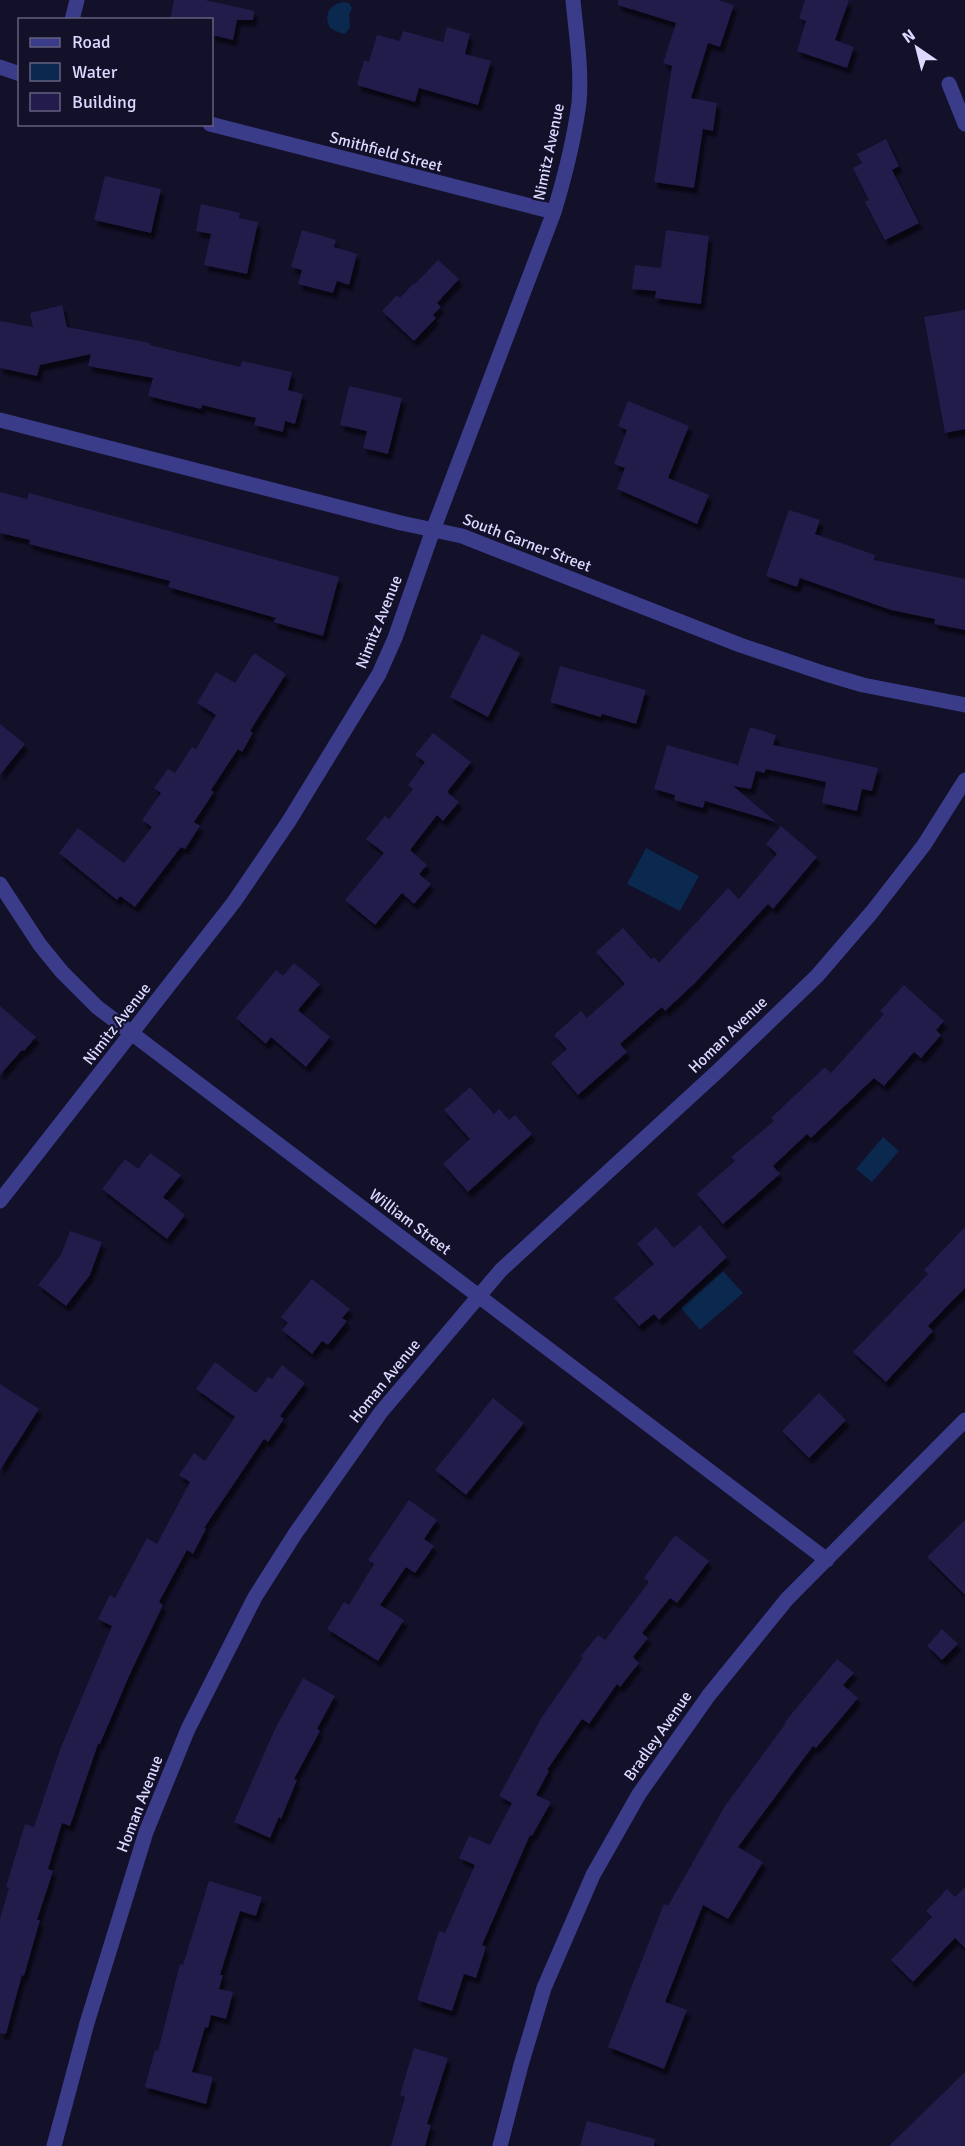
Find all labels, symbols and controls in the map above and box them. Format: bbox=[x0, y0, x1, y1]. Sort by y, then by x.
legend bbox=[18, 18, 213, 126]
north arrow bbox=[887, 18, 947, 78]
text: N bbox=[899, 25, 919, 48]
text: Road bbox=[72, 31, 111, 53]
text: Water bbox=[72, 61, 118, 83]
text: Building bbox=[72, 91, 136, 113]
street label: Nimitz Avenue bbox=[529, 102, 569, 202]
street label: Smithfield Street bbox=[327, 127, 445, 177]
street label: South Garner Street bbox=[460, 509, 594, 577]
street label: Nimitz Avenue bbox=[351, 572, 407, 672]
street label: Nimitz Avenue bbox=[79, 979, 155, 1069]
street label: Homan Avenue bbox=[684, 992, 772, 1078]
street label: William Street bbox=[365, 1185, 455, 1260]
street label: Homan Avenue bbox=[345, 1335, 425, 1427]
street label: Bradley Avenue bbox=[620, 1687, 696, 1785]
street label: Homan Avenue bbox=[112, 1753, 168, 1855]

